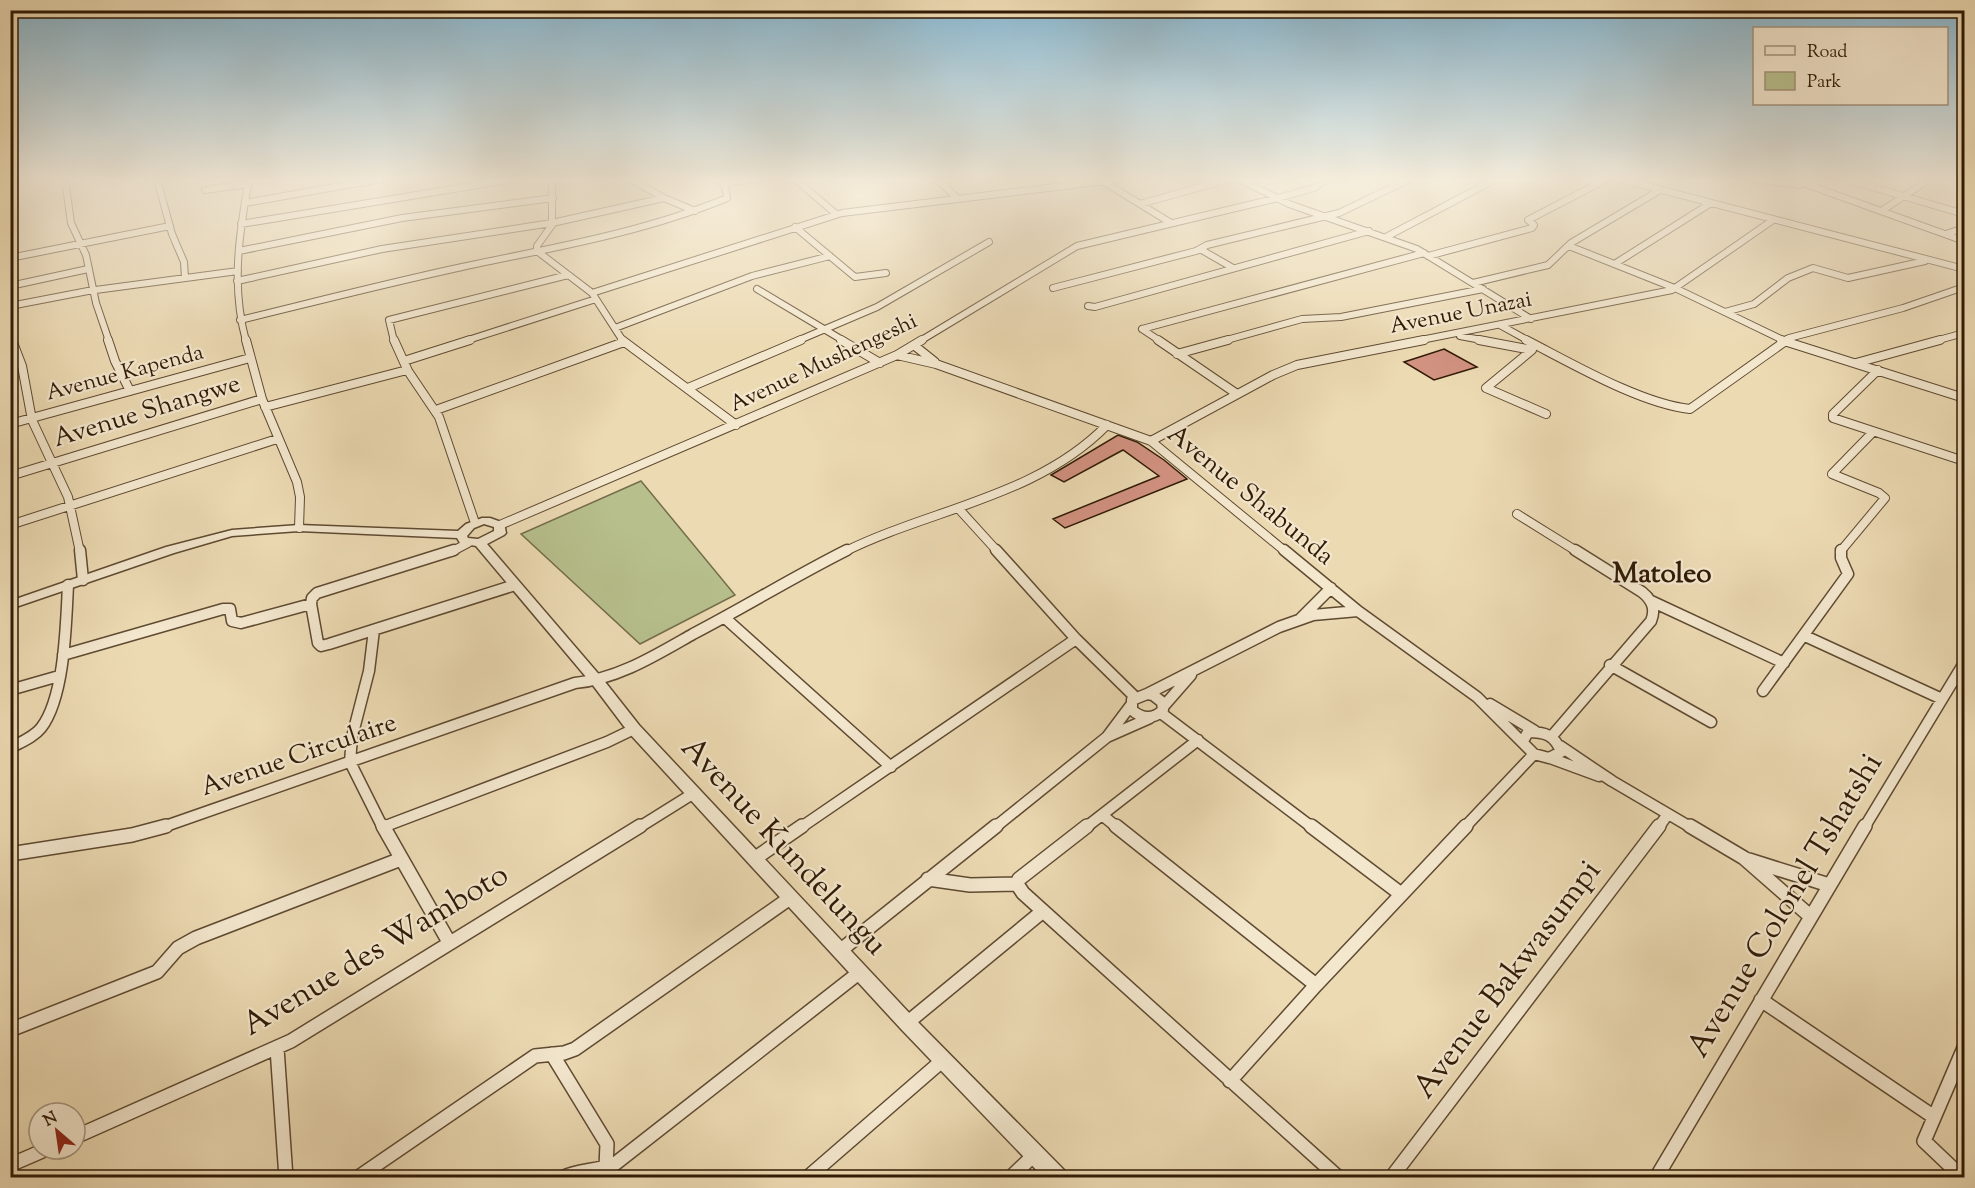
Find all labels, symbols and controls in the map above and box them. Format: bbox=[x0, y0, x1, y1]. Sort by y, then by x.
legend bbox=[1753, 27, 1948, 105]
text: Road bbox=[1807, 40, 1847, 66]
text: Park bbox=[1807, 70, 1842, 96]
street label: Avenue Unazai bbox=[1387, 285, 1535, 343]
street label: Avenue Mushengeshi bbox=[725, 306, 923, 422]
street label: Avenue Kapenda bbox=[43, 338, 207, 410]
street label: Avenue Shangwe bbox=[49, 366, 245, 458]
street label: Avenue Shabunda bbox=[1158, 417, 1342, 575]
district label: Matoleo bbox=[1612, 555, 1712, 595]
street label: Avenue Circulaire bbox=[196, 705, 402, 807]
street label: Avenue Kundelungu bbox=[669, 727, 897, 967]
street label: Avenue Colonel Tshatshi bbox=[1677, 745, 1895, 1067]
street label: Avenue Bakwasumpi bbox=[1403, 851, 1613, 1109]
street label: Avenue des Wamboto bbox=[234, 853, 518, 1049]
north arrow bbox=[27, 1101, 87, 1161]
text: N bbox=[40, 1107, 62, 1133]

